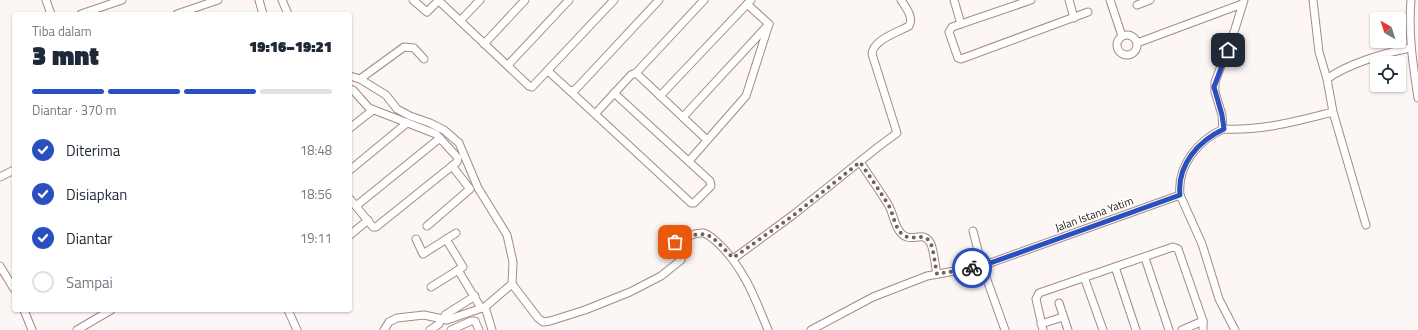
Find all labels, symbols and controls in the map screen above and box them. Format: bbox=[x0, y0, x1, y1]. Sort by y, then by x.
north arrow bbox=[1370, 12, 1406, 48]
map controls bbox=[1370, 12, 1406, 92]
text: Tiba dalam bbox=[32, 21, 92, 41]
pin bbox=[1211, 33, 1245, 67]
text: 19:16–19:21 bbox=[249, 35, 332, 58]
text: 3 mnt bbox=[32, 36, 99, 75]
icon: home bbox=[1217, 39, 1239, 61]
button: locate bbox=[1370, 56, 1406, 92]
text: Diantar · 370 m bbox=[32, 100, 116, 120]
icon: check bbox=[32, 139, 54, 161]
text: Diterima bbox=[66, 139, 120, 162]
text: 18:48 bbox=[300, 140, 332, 160]
icon: check bbox=[32, 183, 54, 205]
text: Disiapkan bbox=[66, 183, 127, 206]
text: 18:56 bbox=[300, 184, 332, 204]
street label: Jalan Istana Yatim bbox=[1053, 192, 1135, 236]
pin bbox=[658, 225, 692, 259]
icon: check bbox=[32, 227, 54, 249]
text: Diantar bbox=[66, 227, 112, 250]
text: 19:11 bbox=[300, 228, 332, 248]
icon: bag bbox=[664, 231, 686, 253]
courier bbox=[952, 248, 992, 288]
icon: bike bbox=[961, 257, 983, 279]
text: Sampai bbox=[66, 271, 113, 294]

